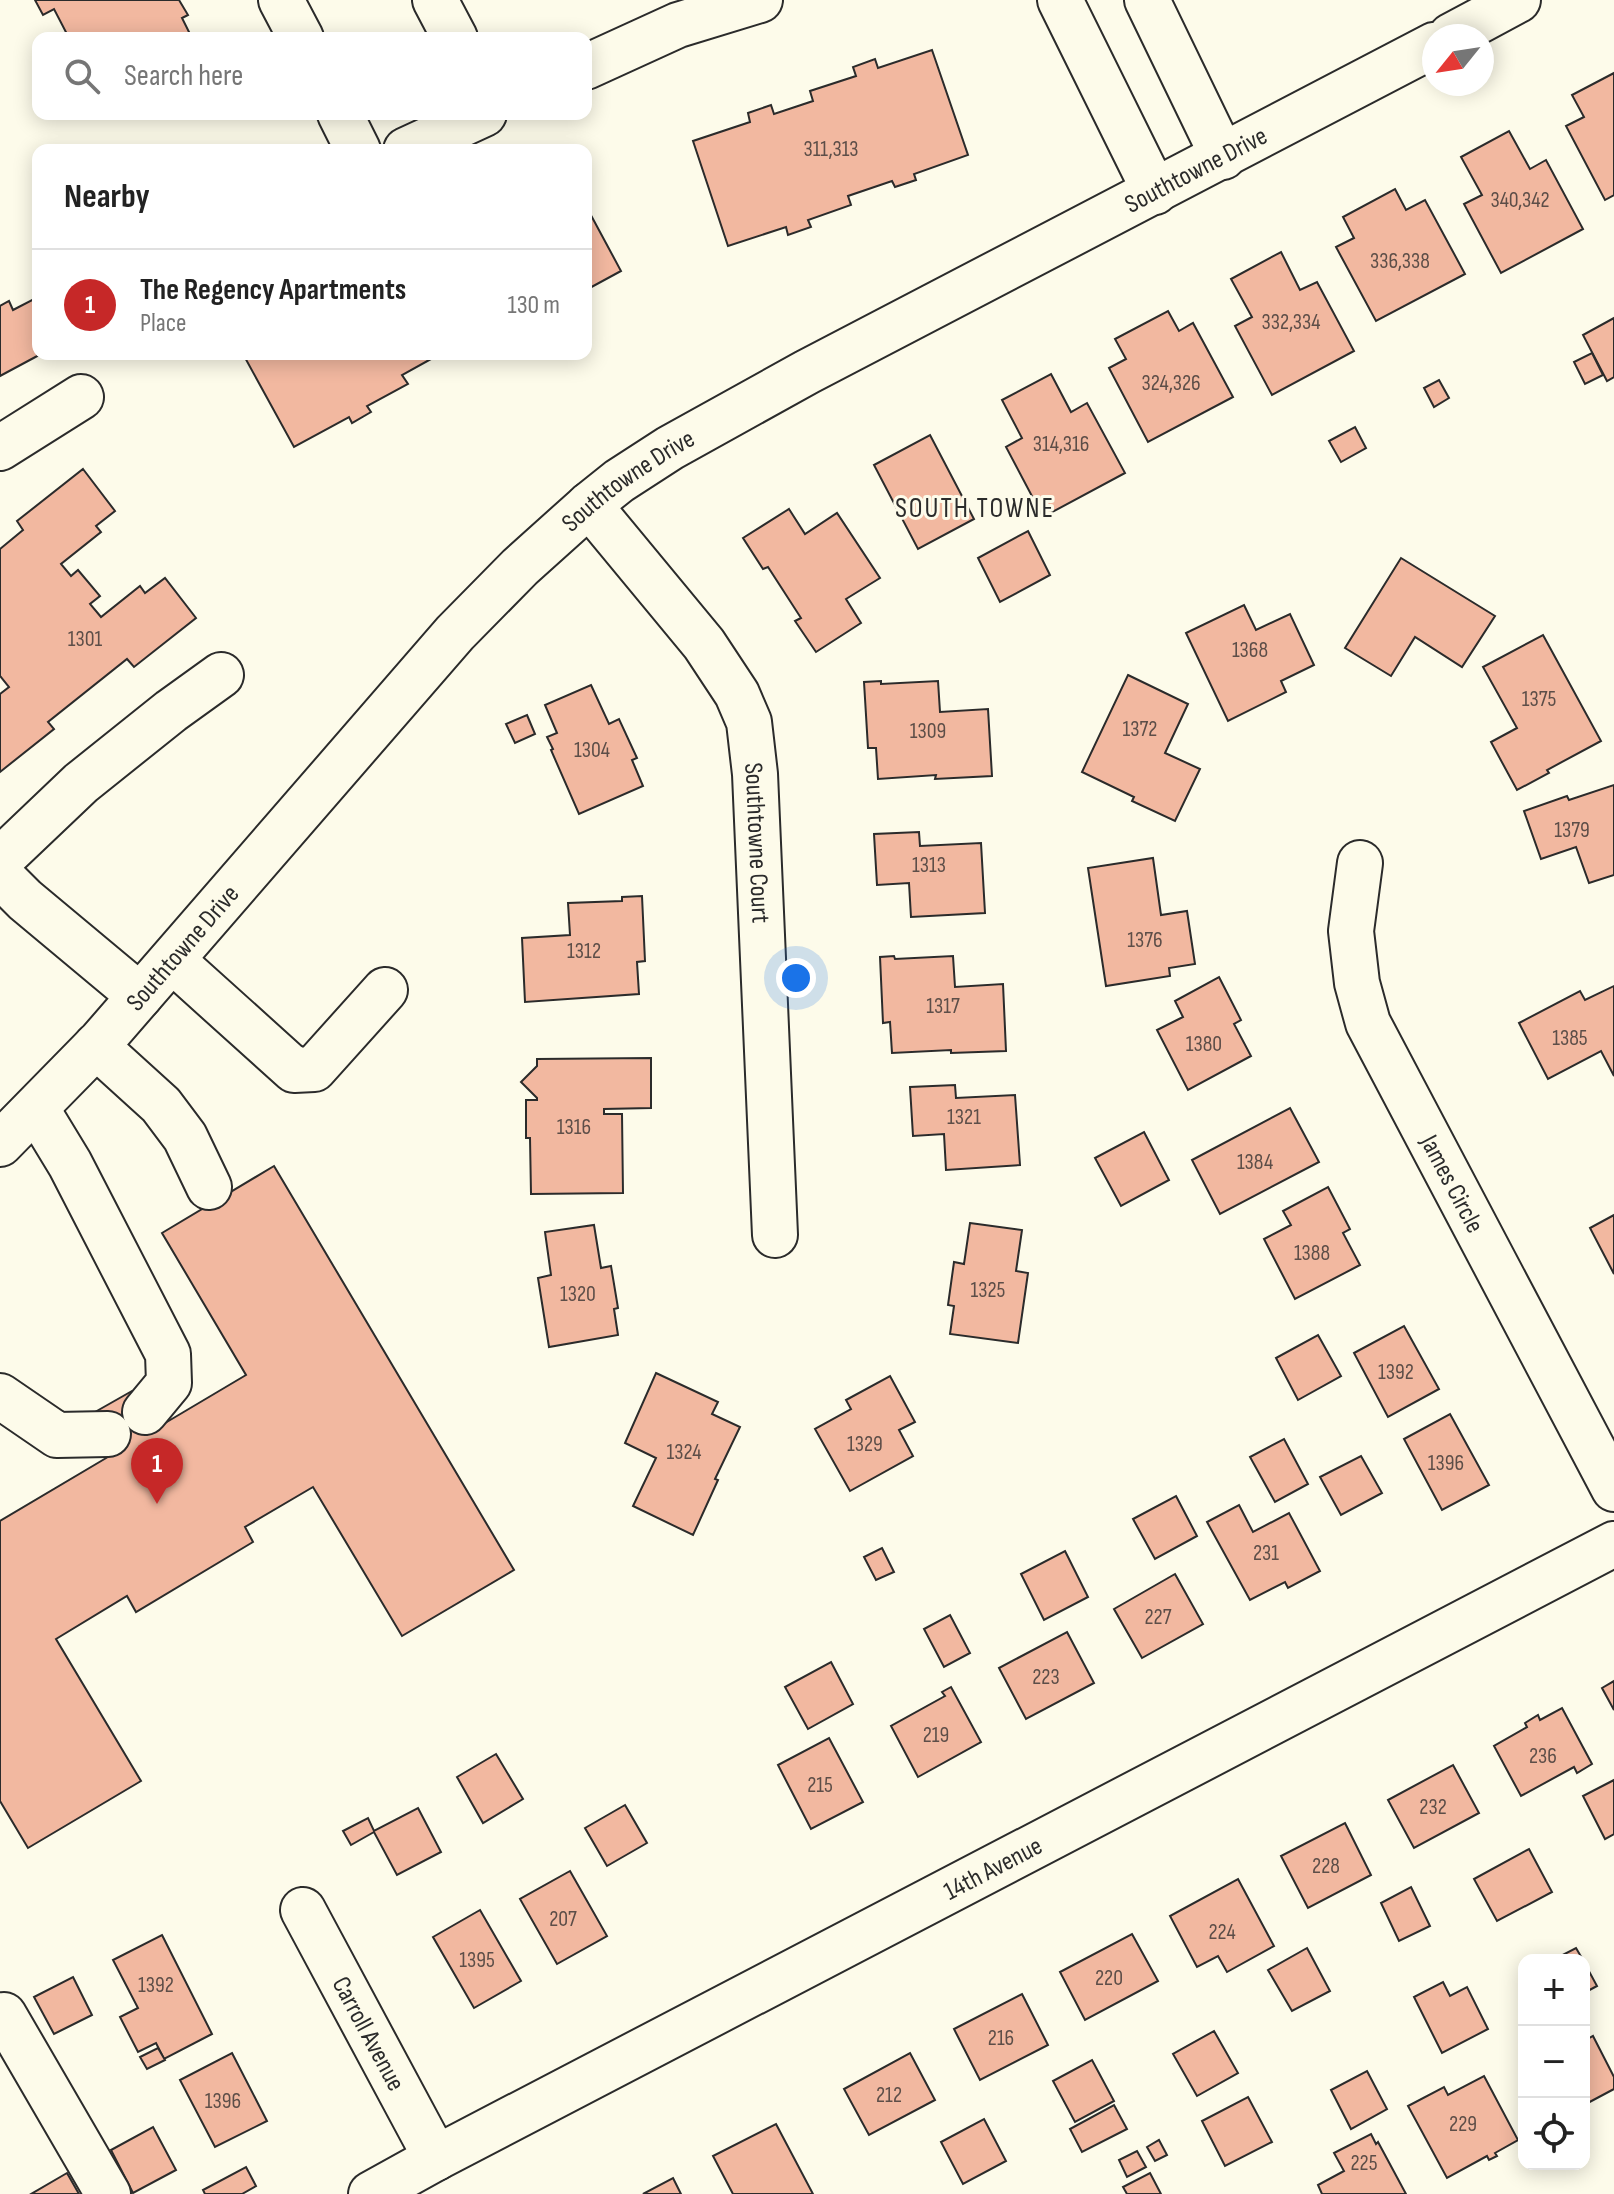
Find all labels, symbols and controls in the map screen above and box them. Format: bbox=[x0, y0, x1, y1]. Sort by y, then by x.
north arrow bbox=[1422, 24, 1494, 96]
search box bbox=[32, 32, 592, 120]
icon: search bbox=[60, 54, 104, 98]
text: Search here bbox=[124, 58, 243, 94]
street label: Southtowne Drive bbox=[1120, 121, 1273, 220]
house number: 311,313 bbox=[803, 136, 859, 163]
text: Nearby bbox=[64, 176, 150, 217]
house number: 340,342 bbox=[1490, 187, 1550, 214]
house number: 336,338 bbox=[1370, 248, 1430, 275]
text: The Regency Apartments bbox=[140, 272, 406, 308]
text: 1 bbox=[85, 290, 95, 321]
text: 130 m bbox=[508, 290, 560, 321]
text: Place bbox=[140, 308, 187, 339]
house number: 332,334 bbox=[1261, 309, 1321, 336]
house number: 324,326 bbox=[1141, 370, 1201, 397]
street label: Southtowne Drive bbox=[556, 424, 700, 539]
house number: 314,316 bbox=[1033, 431, 1089, 458]
district label: SOUTH TOWNE bbox=[895, 492, 1055, 525]
house number: 1301 bbox=[68, 626, 103, 653]
house number: 1368 bbox=[1232, 637, 1268, 664]
house number: 1375 bbox=[1522, 686, 1556, 713]
house number: 1372 bbox=[1123, 716, 1157, 743]
house number: 1309 bbox=[910, 718, 946, 745]
house number: 1304 bbox=[574, 737, 610, 764]
street label: Southtowne Court bbox=[737, 761, 775, 924]
house number: 1379 bbox=[1554, 817, 1590, 844]
house number: 1313 bbox=[912, 852, 946, 879]
street label: Southtowne Drive bbox=[120, 879, 246, 1018]
house number: 1376 bbox=[1127, 927, 1163, 954]
house number: 1312 bbox=[567, 938, 601, 965]
your location bbox=[776, 958, 816, 998]
house number: 1317 bbox=[926, 993, 960, 1020]
house number: 1385 bbox=[1552, 1025, 1588, 1052]
house number: 1380 bbox=[1186, 1031, 1222, 1058]
house number: 1321 bbox=[947, 1104, 981, 1131]
house number: 1316 bbox=[557, 1114, 591, 1141]
street label: James Circle bbox=[1412, 1129, 1490, 1238]
house number: 1384 bbox=[1237, 1149, 1273, 1176]
house number: 1388 bbox=[1294, 1240, 1330, 1267]
house number: 1325 bbox=[971, 1277, 1006, 1304]
house number: 1320 bbox=[560, 1281, 596, 1308]
house number: 1392 bbox=[1378, 1359, 1414, 1386]
house number: 1329 bbox=[847, 1431, 883, 1458]
pin: 1 bbox=[131, 1438, 183, 1504]
house number: 1324 bbox=[666, 1439, 702, 1466]
house number: 1396 bbox=[1428, 1450, 1464, 1477]
house number: 231 bbox=[1253, 1540, 1279, 1567]
house number: 227 bbox=[1145, 1604, 1172, 1631]
house number: 223 bbox=[1032, 1664, 1060, 1691]
house number: 219 bbox=[923, 1722, 949, 1749]
house number: 236 bbox=[1529, 1743, 1557, 1770]
house number: 215 bbox=[807, 1772, 833, 1799]
house number: 232 bbox=[1419, 1794, 1447, 1821]
street label: 14th Avenue bbox=[939, 1831, 1048, 1908]
house number: 228 bbox=[1312, 1853, 1340, 1880]
house number: 207 bbox=[549, 1906, 577, 1933]
house number: 224 bbox=[1208, 1919, 1236, 1946]
house number: 1395 bbox=[459, 1947, 495, 1974]
map controls bbox=[1518, 1954, 1590, 2170]
button: + bbox=[1518, 1954, 1590, 2026]
house number: 220 bbox=[1095, 1965, 1123, 1992]
house number: 1392 bbox=[138, 1972, 174, 1999]
street label: Carroll Avenue bbox=[325, 1972, 411, 2096]
house number: 216 bbox=[988, 2025, 1014, 2052]
button: − bbox=[1518, 2026, 1590, 2098]
house number: 212 bbox=[876, 2082, 902, 2109]
house number: 1396 bbox=[205, 2088, 241, 2115]
button: locate bbox=[1518, 2098, 1590, 2170]
house number: 229 bbox=[1449, 2111, 1477, 2138]
house number: 225 bbox=[1351, 2150, 1378, 2177]

